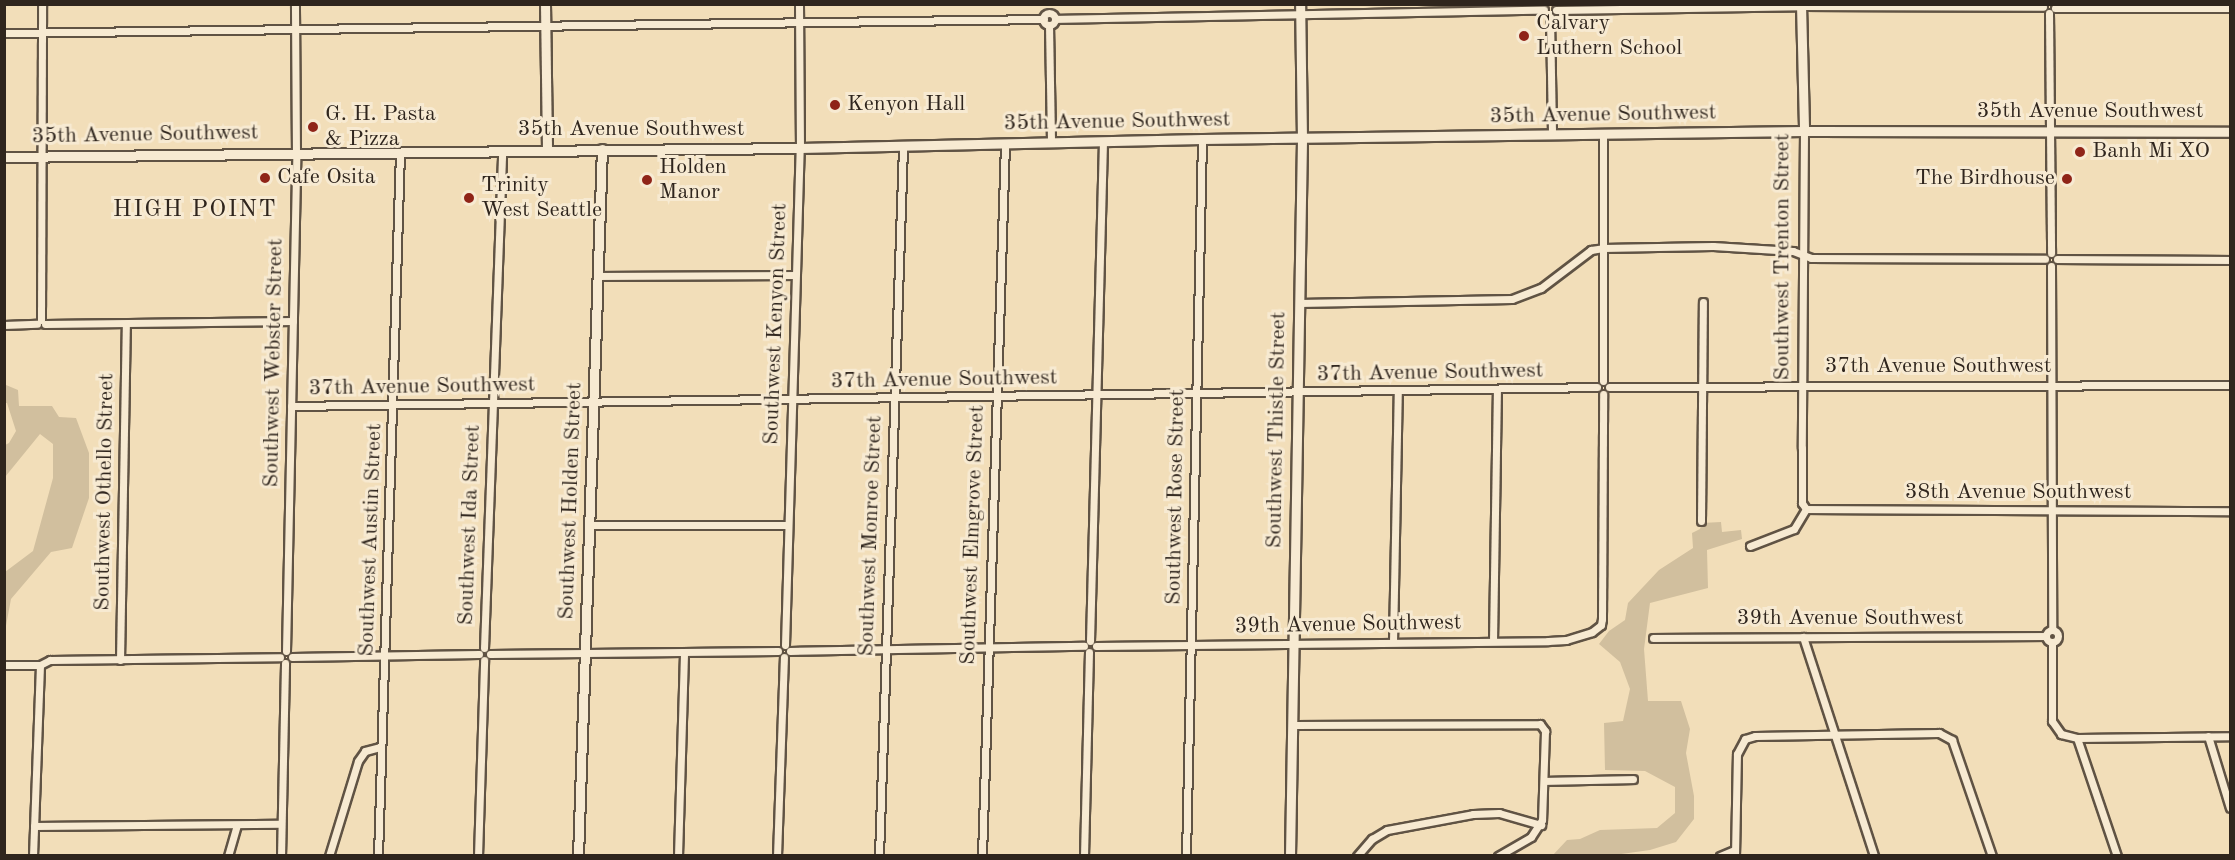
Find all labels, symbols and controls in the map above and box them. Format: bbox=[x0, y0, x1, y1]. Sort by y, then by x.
place label: Calvary Luthern School bbox=[1536, 10, 1682, 62]
marker: Calvary Luthern School bbox=[1517, 29, 1531, 43]
place label: Kenyon Hall bbox=[847, 92, 965, 118]
marker: Kenyon Hall bbox=[828, 98, 842, 112]
street label: 35th Avenue Southwest bbox=[1977, 99, 2203, 125]
street label: 35th Avenue Southwest bbox=[1489, 100, 1717, 130]
place label: G. H. Pasta & Pizza bbox=[325, 101, 436, 152]
street label: 35th Avenue Southwest bbox=[1003, 107, 1231, 137]
street label: 35th Avenue Southwest bbox=[518, 117, 744, 143]
street label: 35th Avenue Southwest bbox=[31, 120, 259, 150]
marker: G. H. Pasta & Pizza bbox=[306, 120, 320, 134]
street label: Southwest Trenton Street bbox=[1770, 133, 1796, 381]
place label: Banh Mi XO bbox=[2092, 139, 2210, 165]
marker: Banh Mi XO bbox=[2073, 145, 2087, 159]
place label: Holden Manor bbox=[659, 154, 727, 206]
place label: Cafe Osita bbox=[277, 165, 376, 191]
place label: The Birdhouse bbox=[1915, 166, 2055, 192]
marker: Cafe Osita bbox=[258, 171, 272, 185]
place label: Trinity West Seattle bbox=[481, 172, 602, 224]
marker: The Birdhouse bbox=[2060, 172, 2074, 186]
marker: Holden Manor bbox=[640, 173, 654, 187]
marker: Trinity West Seattle bbox=[462, 191, 476, 205]
district label: HIGH POINT bbox=[113, 197, 277, 225]
street label: Southwest Kenyon Street bbox=[759, 203, 793, 445]
street label: Southwest Webster Street bbox=[259, 238, 289, 488]
street label: Southwest Thistle Street bbox=[1262, 311, 1292, 549]
street label: 37th Avenue Southwest bbox=[1825, 354, 2051, 380]
street label: 37th Avenue Southwest bbox=[1316, 358, 1544, 388]
street label: 37th Avenue Southwest bbox=[830, 365, 1058, 395]
street label: 37th Avenue Southwest bbox=[308, 372, 536, 402]
street label: Southwest Othello Street bbox=[90, 373, 120, 611]
street label: Southwest Holden Street bbox=[554, 382, 588, 620]
street label: Southwest Rose Street bbox=[1161, 389, 1191, 605]
street label: Southwest Elmgrove Street bbox=[955, 405, 991, 665]
street label: Southwest Monroe Street bbox=[854, 415, 888, 657]
street label: Southwest Austin Street bbox=[354, 423, 388, 657]
street label: Southwest Ida Street bbox=[453, 424, 487, 626]
street label: 38th Avenue Southwest bbox=[1905, 480, 2131, 506]
street label: 39th Avenue Southwest bbox=[1737, 606, 1963, 632]
street label: 39th Avenue Southwest bbox=[1234, 610, 1462, 640]

